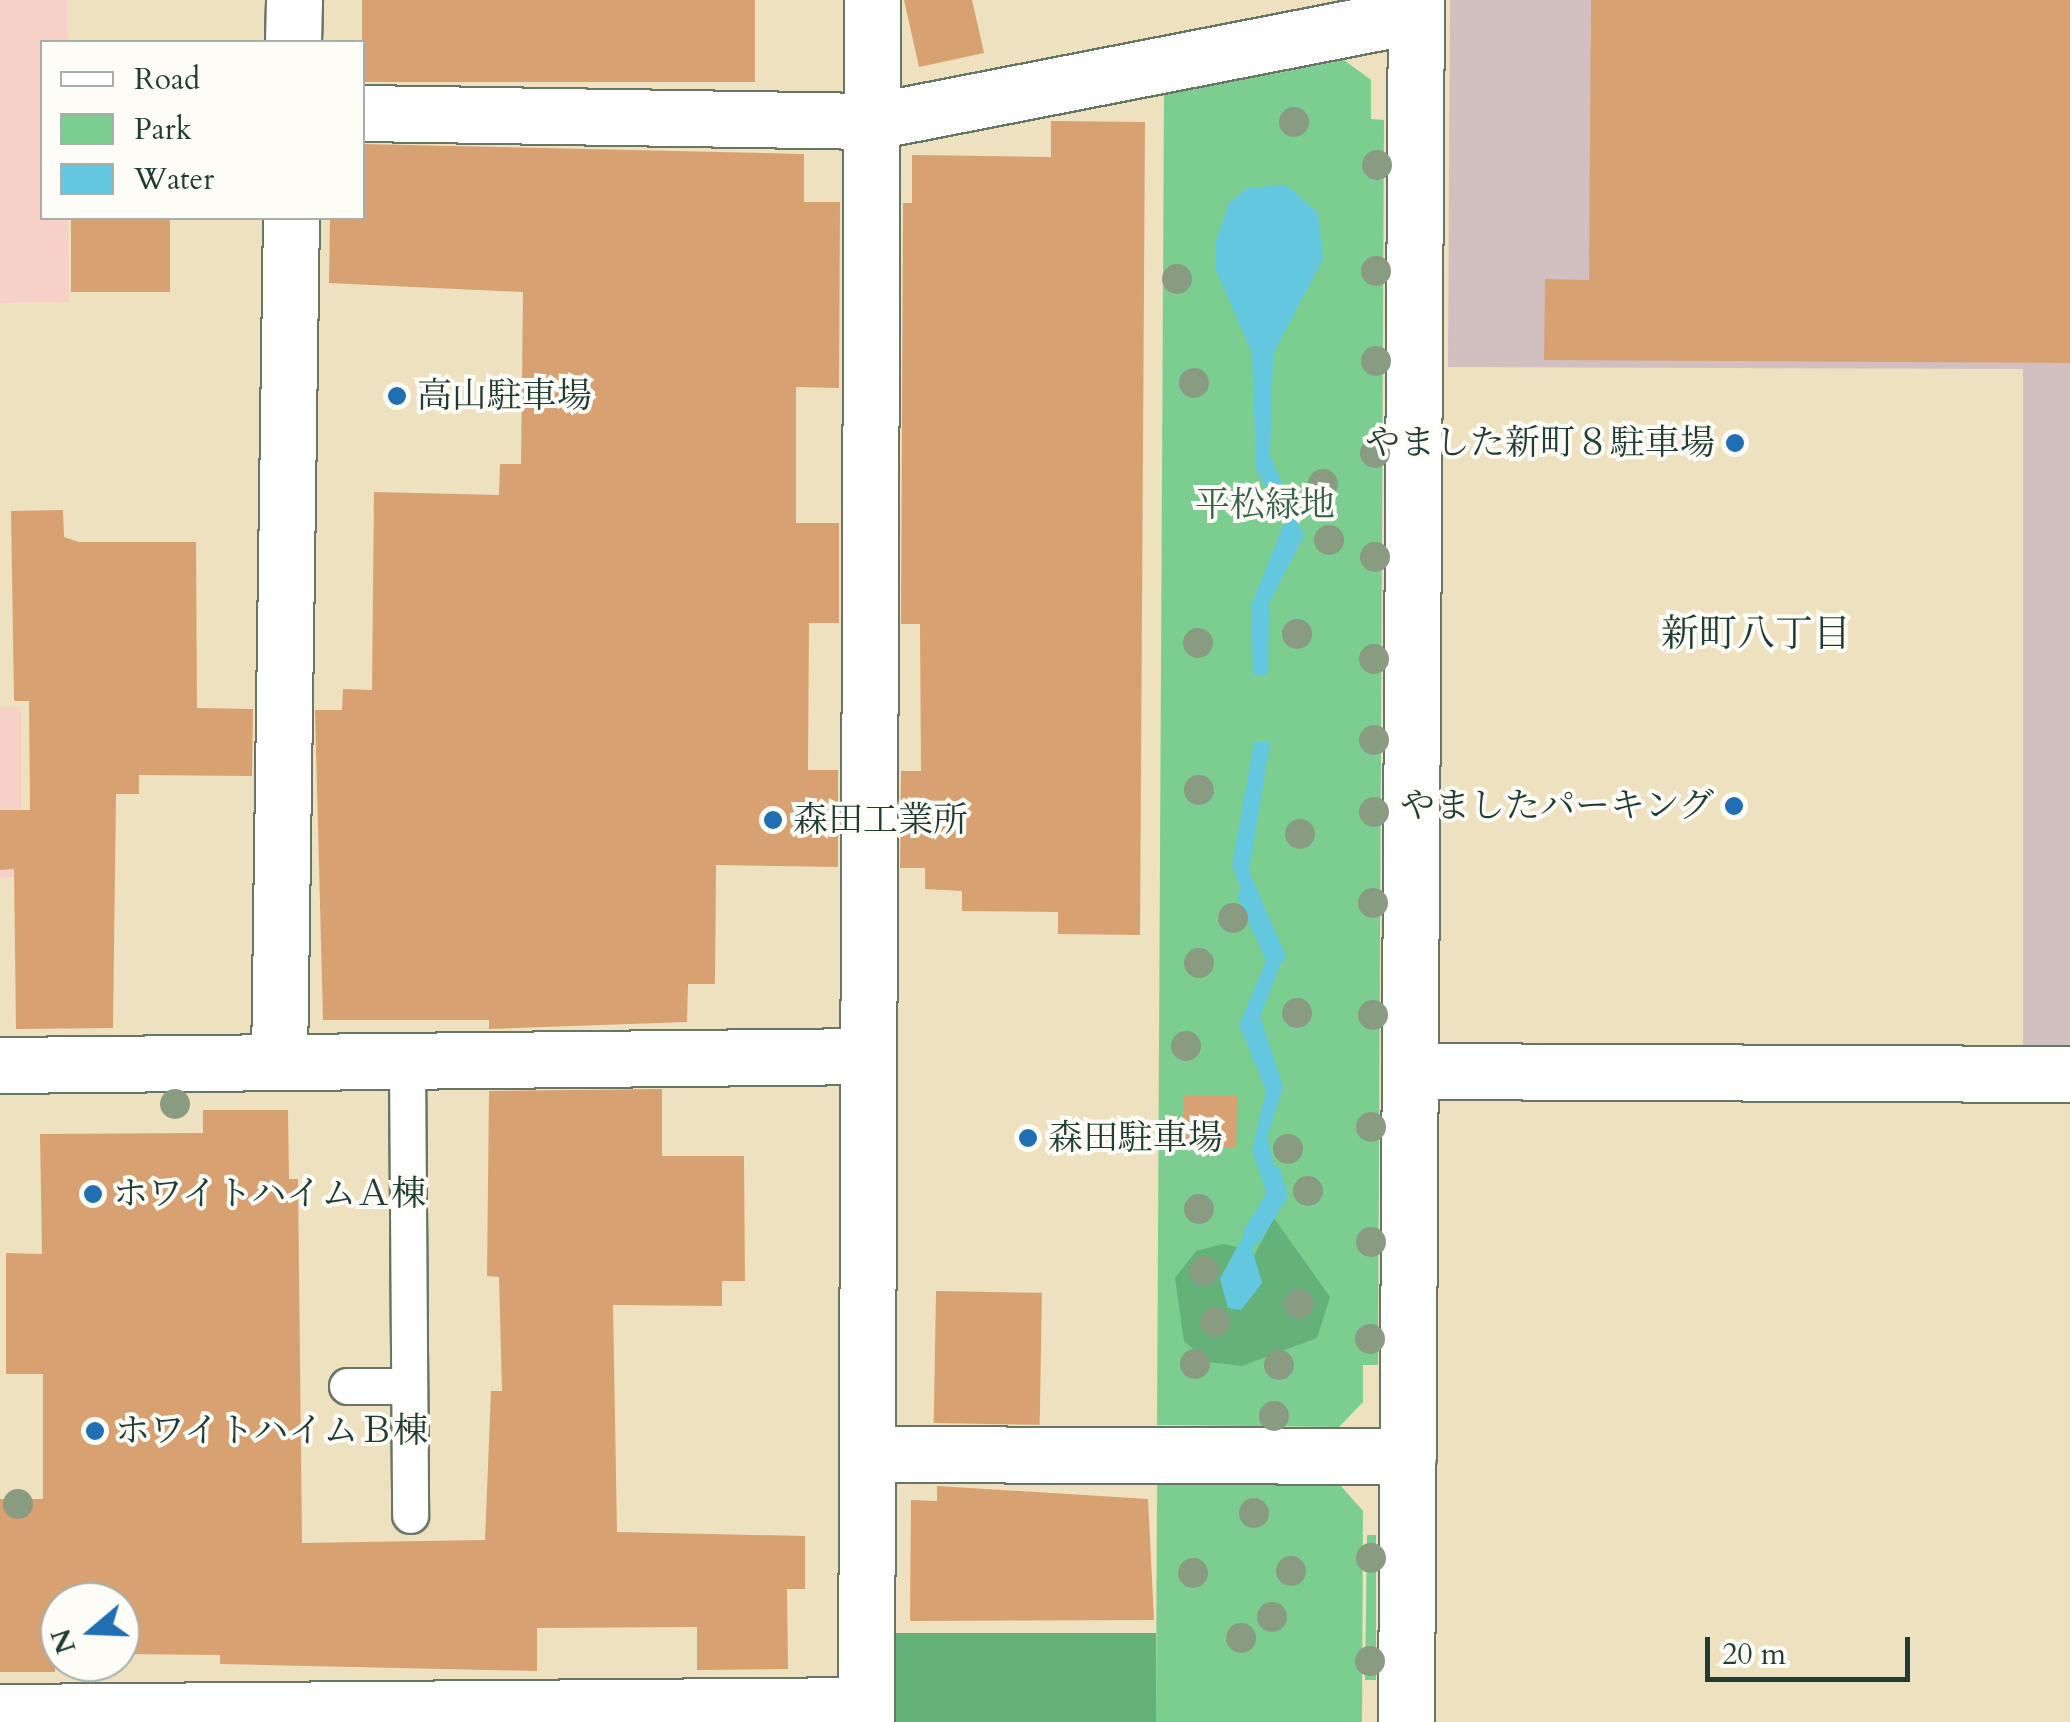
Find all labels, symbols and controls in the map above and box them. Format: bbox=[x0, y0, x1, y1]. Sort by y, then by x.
legend bbox=[40, 40, 365, 220]
text: Road bbox=[134, 59, 200, 100]
text: Park bbox=[134, 109, 192, 150]
text: Water bbox=[134, 159, 214, 200]
place label: 高山駐車場 bbox=[417, 375, 592, 417]
marker: 高山駐車場 bbox=[386, 385, 408, 407]
place label: やました新町８駐車場 bbox=[1365, 422, 1715, 464]
marker: やました新町８駐車場 bbox=[1724, 432, 1746, 454]
park label: 平松緑地 bbox=[1195, 484, 1335, 526]
district label: 新町八丁目 bbox=[1661, 612, 1851, 658]
place label: やましたパーキング bbox=[1399, 785, 1714, 827]
marker: やましたパーキング bbox=[1723, 795, 1745, 817]
place label: 森田工業所 bbox=[793, 799, 968, 841]
marker: 森田工業所 bbox=[762, 809, 784, 831]
place label: 森田駐車場 bbox=[1048, 1117, 1223, 1159]
marker: 森田駐車場 bbox=[1017, 1127, 1039, 1149]
place label: ホワイトハイムＡ棟 bbox=[113, 1173, 428, 1215]
marker: ホワイトハイムＡ棟 bbox=[82, 1183, 104, 1205]
place label: ホワイトハイムＢ棟 bbox=[115, 1410, 430, 1452]
marker: ホワイトハイムＢ棟 bbox=[84, 1420, 106, 1442]
north arrow bbox=[40, 1582, 140, 1682]
scale bar bbox=[1710, 1617, 1915, 1679]
text: N bbox=[42, 1623, 85, 1659]
text: 20 m bbox=[1722, 1634, 1786, 1675]

